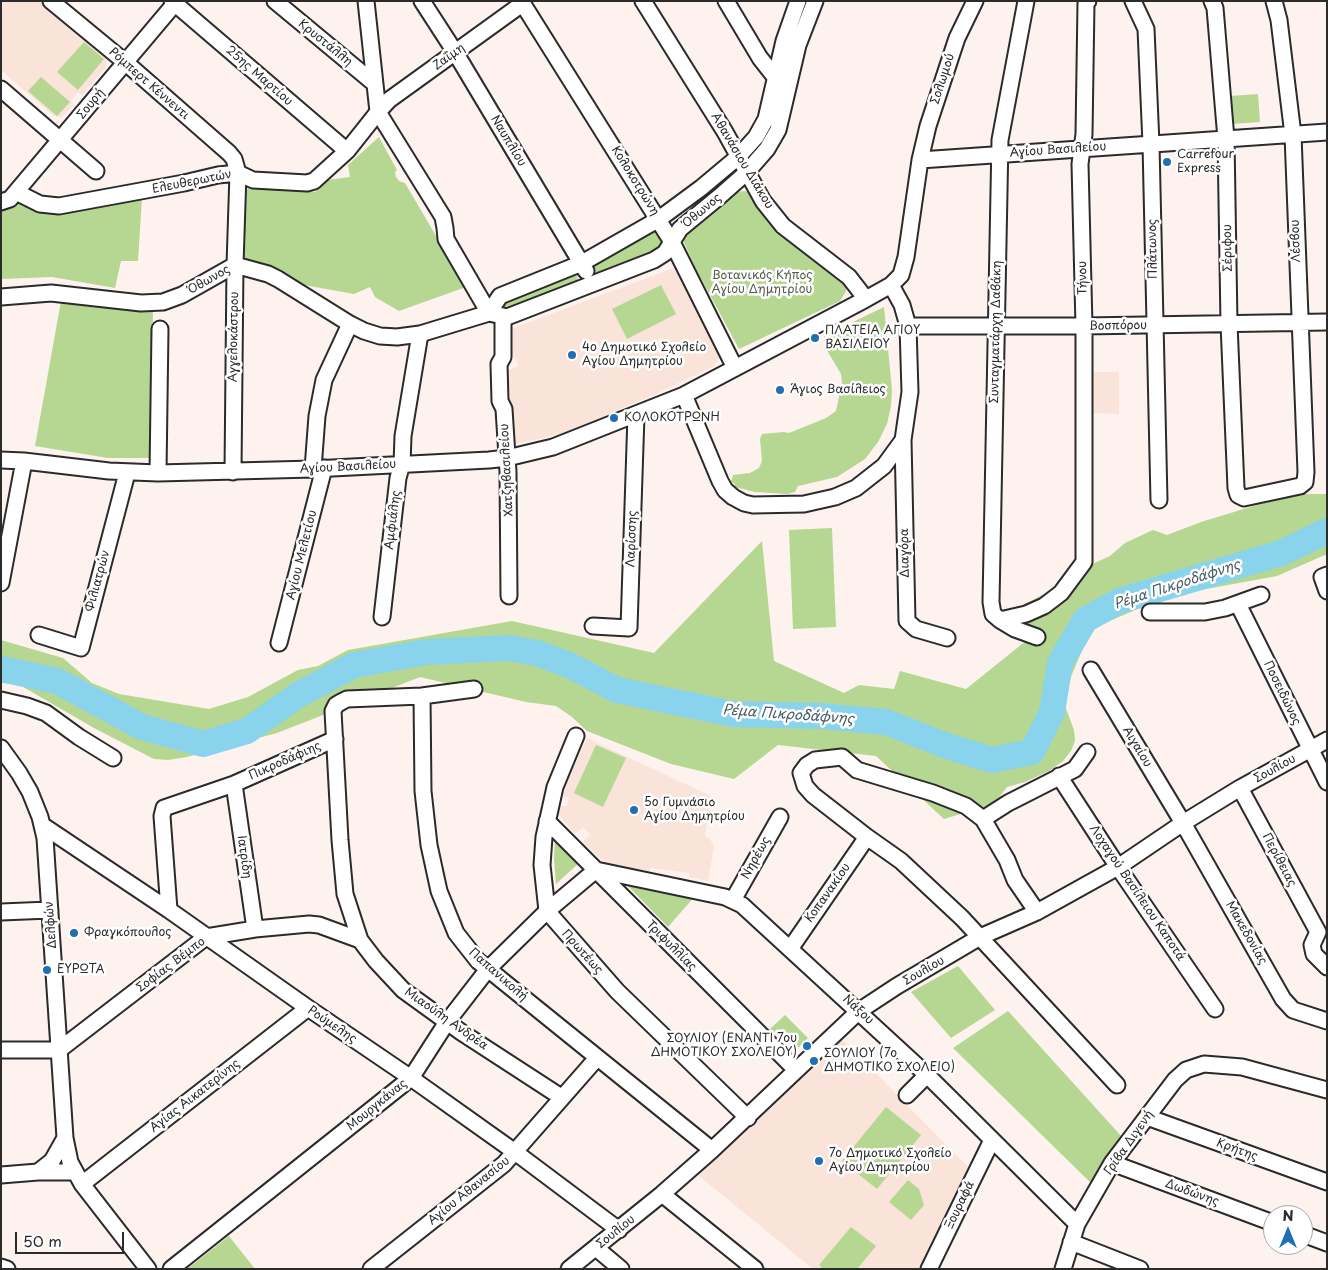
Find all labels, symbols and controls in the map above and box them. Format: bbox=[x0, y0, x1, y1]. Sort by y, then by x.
street label: Κρυστάλλη bbox=[295, 17, 355, 69]
street label: Ζαΐμη bbox=[430, 41, 468, 73]
street label: 25ης Μαρτίου bbox=[223, 43, 295, 109]
street label: Ρόμπερτ Κέννεντι bbox=[106, 45, 192, 123]
street label: Σολωμού bbox=[928, 52, 958, 106]
street label: Σουρή bbox=[74, 86, 108, 122]
street label: Αθανάσιου Διάκου bbox=[708, 110, 776, 212]
street label: Ναυπλίου bbox=[487, 113, 529, 169]
street label: Αγίου Βασιλείου bbox=[1009, 139, 1107, 161]
street label: Κολοκοτρώνη bbox=[608, 144, 662, 218]
place label: Carrefour Express bbox=[1177, 148, 1234, 176]
marker: Carrefour Express bbox=[1161, 156, 1173, 168]
street label: Ελευθερωτών bbox=[151, 167, 233, 197]
street label: Όθωνος bbox=[680, 191, 724, 231]
street label: Πλάτωνος bbox=[1145, 219, 1161, 279]
street label: Λέσβου bbox=[1288, 219, 1304, 263]
street label: Σέριφου bbox=[1220, 224, 1236, 272]
street label: Συνταγματάρχη Δαβάκη bbox=[988, 260, 1004, 404]
street label: Τήνου bbox=[1076, 261, 1090, 295]
street label: Όθωνος bbox=[185, 262, 233, 298]
park label: Βοτανικός Κήπος Αγίου Δημητρίου bbox=[712, 269, 812, 297]
street label: Αγγελοκάστρου bbox=[226, 292, 242, 382]
street label: Βοσπόρου bbox=[1089, 318, 1147, 334]
place label: ΠΛΑΤΕΙΑ ΑΓΙΟΥ ΒΑΣΙΛΕΙΟΥ bbox=[825, 324, 920, 352]
marker: ΠΛΑΤΕΙΑ ΑΓΙΟΥ ΒΑΣΙΛΕΙΟΥ bbox=[809, 332, 821, 344]
place label: 4ο Δημοτικό Σχολείο Αγίου Δημητρίου bbox=[582, 341, 706, 369]
marker: 4ο Δημοτικό Σχολείο Αγίου Δημητρίου bbox=[566, 349, 578, 361]
place label: Άγιος Βασίλειος bbox=[790, 383, 886, 397]
marker: Άγιος Βασίλειος bbox=[774, 384, 786, 396]
place label: ΚΟΛΟΚΟΤΡΏΝΗ bbox=[624, 411, 720, 425]
marker: ΚΟΛΟΚΟΤΡΏΝΗ bbox=[608, 412, 620, 424]
street label: Χατζηβασιλείου bbox=[497, 423, 517, 517]
street label: Αγίου Βασιλείου bbox=[299, 457, 397, 477]
street label: Αμφιάλης bbox=[382, 489, 404, 551]
street label: Αγίου Μελετίου bbox=[284, 509, 320, 601]
street label: Λαρίσσης bbox=[624, 510, 640, 568]
street label: Διαγόρα bbox=[897, 528, 913, 578]
street label: Φιλιατρών bbox=[83, 549, 113, 613]
water label: Ρέμα Πικροδάφνης bbox=[1112, 557, 1242, 613]
street label: Ποσειδώνος bbox=[1260, 659, 1304, 727]
water label: Ρέμα Πικροδάφνης bbox=[722, 702, 854, 728]
street label: Αιγαίου bbox=[1119, 724, 1155, 770]
street label: Πικροδάφιης bbox=[247, 739, 323, 783]
street label: Σουλίου bbox=[1252, 752, 1298, 786]
place label: 5ο Γυμνάσιο Αγίου Δημητρίου bbox=[644, 796, 745, 824]
marker: 5ο Γυμνάσιο Αγίου Δημητρίου bbox=[628, 804, 640, 816]
street label: Λοχαγού Βασίλειου Καποτά bbox=[1086, 822, 1188, 964]
street label: Περίθειας bbox=[1259, 831, 1299, 889]
street label: Νηρέως bbox=[738, 834, 774, 882]
street label: Ιατρίδη bbox=[234, 835, 254, 879]
street label: Κοπανακίου bbox=[802, 861, 854, 925]
street label: Μακεδονίας bbox=[1222, 899, 1270, 967]
street label: Δελφών bbox=[42, 901, 60, 949]
street label: Τριφυλλίας bbox=[643, 918, 699, 974]
place label: Φραγκόπουλος bbox=[84, 926, 171, 940]
marker: Φραγκόπουλος bbox=[68, 927, 80, 939]
street label: Πρωτέως bbox=[558, 927, 606, 977]
street label: Σοφίας Βέμπο bbox=[134, 935, 208, 995]
street label: Παπανικολή bbox=[466, 946, 530, 1004]
street label: Σουλίου bbox=[901, 953, 947, 989]
place label: ΕΥΡΏΤΑ bbox=[57, 963, 104, 977]
marker: ΕΥΡΏΤΑ bbox=[41, 964, 53, 976]
street label: Μιαούλη Ανδρέα bbox=[401, 985, 491, 1053]
street label: Νάξου bbox=[839, 992, 877, 1028]
street label: Ρούμελης bbox=[305, 1003, 359, 1047]
place label: ΣΟΥΛΙΟΥ (ΕΝΑΝΤΙ 7ου ΔΗΜΟΤΙΚΟΥ ΣΧΟΛΕΙΟΥ) bbox=[651, 1032, 797, 1060]
marker: ΣΟΥΛΙΟΥ (ΕΝΑΝΤΙ 7ου ΔΗΜΟΤΙΚΟΥ ΣΧΟΛΕΙΟΥ) bbox=[801, 1040, 813, 1052]
place label: ΣΟΥΛΙΟΥ (7ο ΔΗΜΟΤΙΚΟ ΣΧΟΛΕΙΟ) bbox=[824, 1047, 955, 1075]
marker: ΣΟΥΛΙΟΥ (7ο ΔΗΜΟΤΙΚΟ ΣΧΟΛΕΙΟ) bbox=[808, 1055, 820, 1067]
street label: Αγίας Αικατερίνης bbox=[147, 1056, 243, 1136]
street label: Μουργκάνας bbox=[344, 1076, 410, 1134]
street label: Γρίβα Διγενή bbox=[1101, 1108, 1157, 1178]
street label: Κρήτης bbox=[1214, 1136, 1260, 1164]
place label: 7ο Δημοτικό Σχολείο Αγίου Δημητρίου bbox=[829, 1147, 952, 1175]
street label: Αγίου Αθανασίου bbox=[425, 1154, 513, 1228]
marker: 7ο Δημοτικό Σχολείο Αγίου Δημητρίου bbox=[813, 1155, 825, 1167]
street label: Δωδώνης bbox=[1163, 1177, 1221, 1209]
street label: Ξουραφά bbox=[942, 1179, 978, 1231]
north arrow bbox=[1263, 1205, 1313, 1255]
text: N bbox=[1282, 1205, 1294, 1226]
street label: Σουλίου bbox=[594, 1212, 638, 1252]
scale bar bbox=[18, 1222, 126, 1254]
text: 50 m bbox=[23, 1229, 62, 1252]

